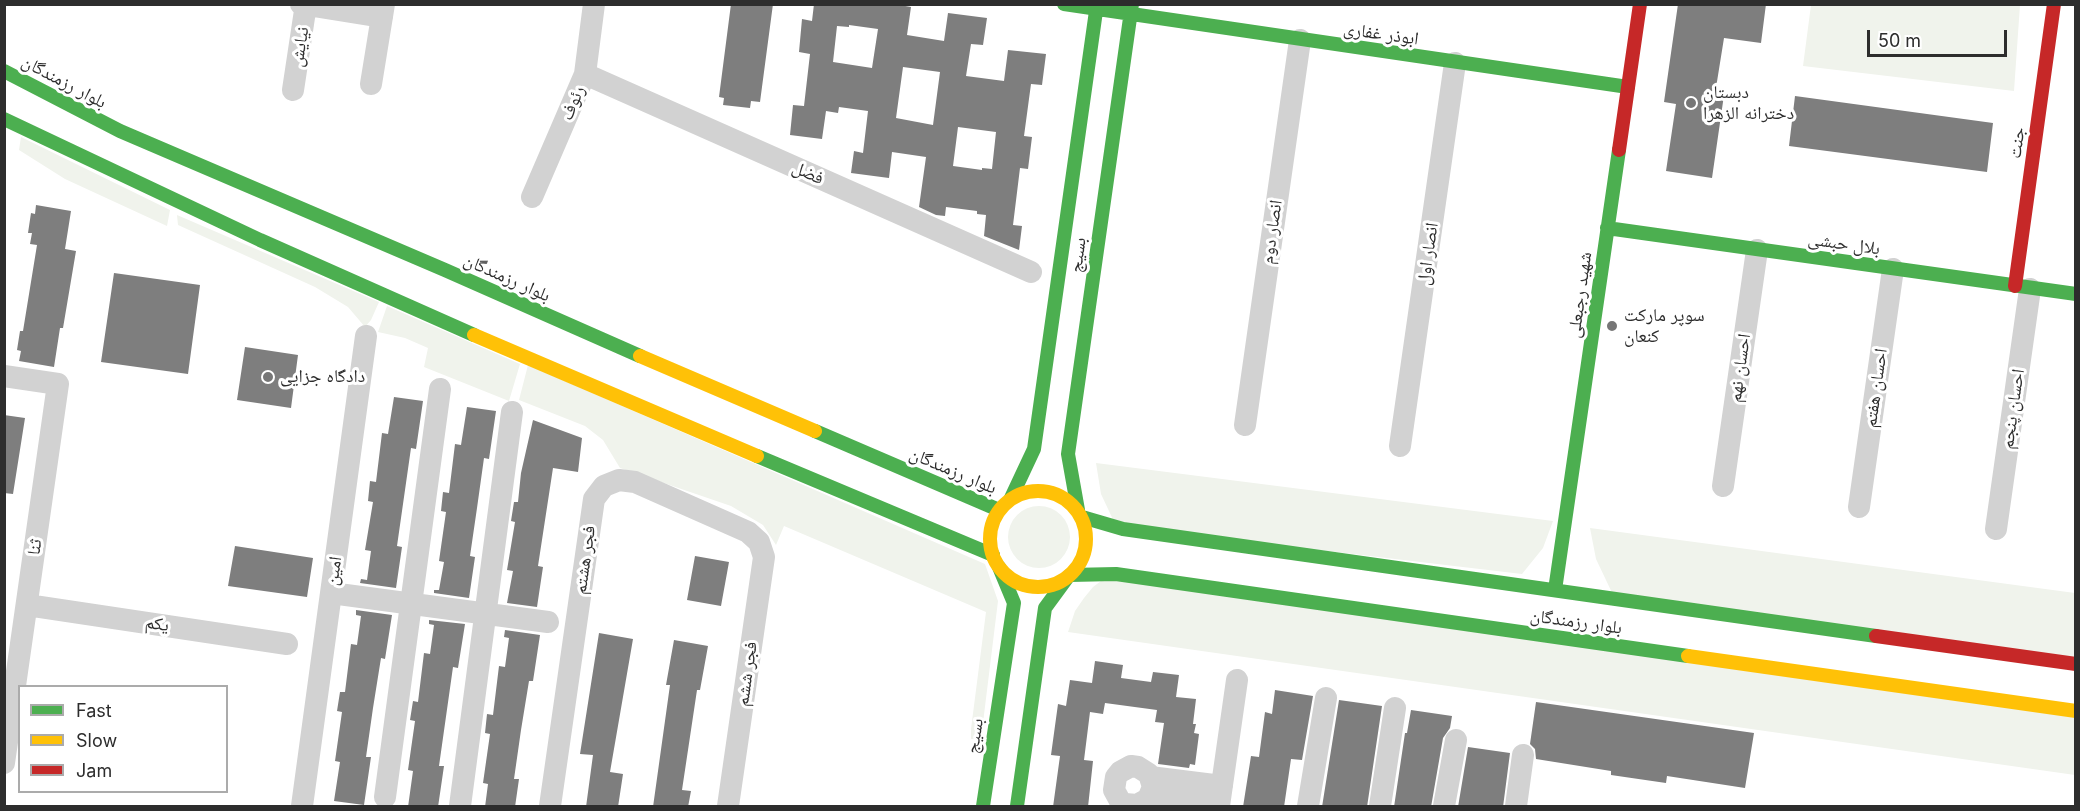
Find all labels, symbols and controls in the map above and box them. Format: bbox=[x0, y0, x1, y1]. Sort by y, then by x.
street label: ابوذر غفاری bbox=[1342, 18, 1420, 50]
scale bar bbox=[1870, 18, 2010, 56]
street label: نیایش bbox=[286, 25, 314, 69]
text: 50 m bbox=[1878, 30, 1921, 51]
street label: بلوار رزمندگان bbox=[18, 51, 110, 113]
street label: رئوف bbox=[556, 82, 590, 124]
place label: دبستان دخترانه الزهرا bbox=[1703, 82, 1794, 124]
marker: دبستان دخترانه الزهرا bbox=[1684, 96, 1698, 110]
street label: جنت bbox=[2004, 126, 2030, 160]
street label: فضل bbox=[789, 157, 827, 189]
street label: انصار دوم bbox=[1257, 199, 1287, 265]
street label: انصار اول bbox=[1413, 221, 1443, 287]
street label: بلال حبشی bbox=[1806, 228, 1882, 260]
street label: بسیج bbox=[1065, 236, 1091, 274]
street label: بلوار رزمندگان bbox=[460, 249, 554, 307]
street label: شهید رجبعلی bbox=[1563, 251, 1597, 339]
place label: سوپر مارکت کنعان bbox=[1624, 305, 1705, 348]
marker: سوپر مارکت کنعان bbox=[1605, 319, 1619, 333]
street label: احسان نهم bbox=[1724, 332, 1756, 404]
street label: احسان هفتم bbox=[1860, 347, 1892, 429]
place label: دادگاه جزایی bbox=[280, 366, 365, 388]
street label: احسان پنجم bbox=[1997, 368, 2029, 450]
marker: دادگاه جزایی bbox=[261, 370, 275, 384]
street label: بلوار رزمندگان bbox=[906, 443, 1000, 499]
street label: فجر هشتم bbox=[570, 524, 600, 596]
street label: ثنا bbox=[23, 538, 47, 556]
street label: امین bbox=[321, 555, 347, 587]
street label: بلوار رزمندگان bbox=[1529, 605, 1623, 639]
street label: یکم bbox=[144, 612, 170, 636]
street label: فجر ششم bbox=[732, 640, 762, 708]
legend bbox=[18, 685, 228, 793]
text: Fast bbox=[76, 700, 112, 721]
street label: بسیج bbox=[962, 717, 988, 755]
text: Slow bbox=[76, 730, 117, 751]
text: Jam bbox=[76, 760, 112, 781]

